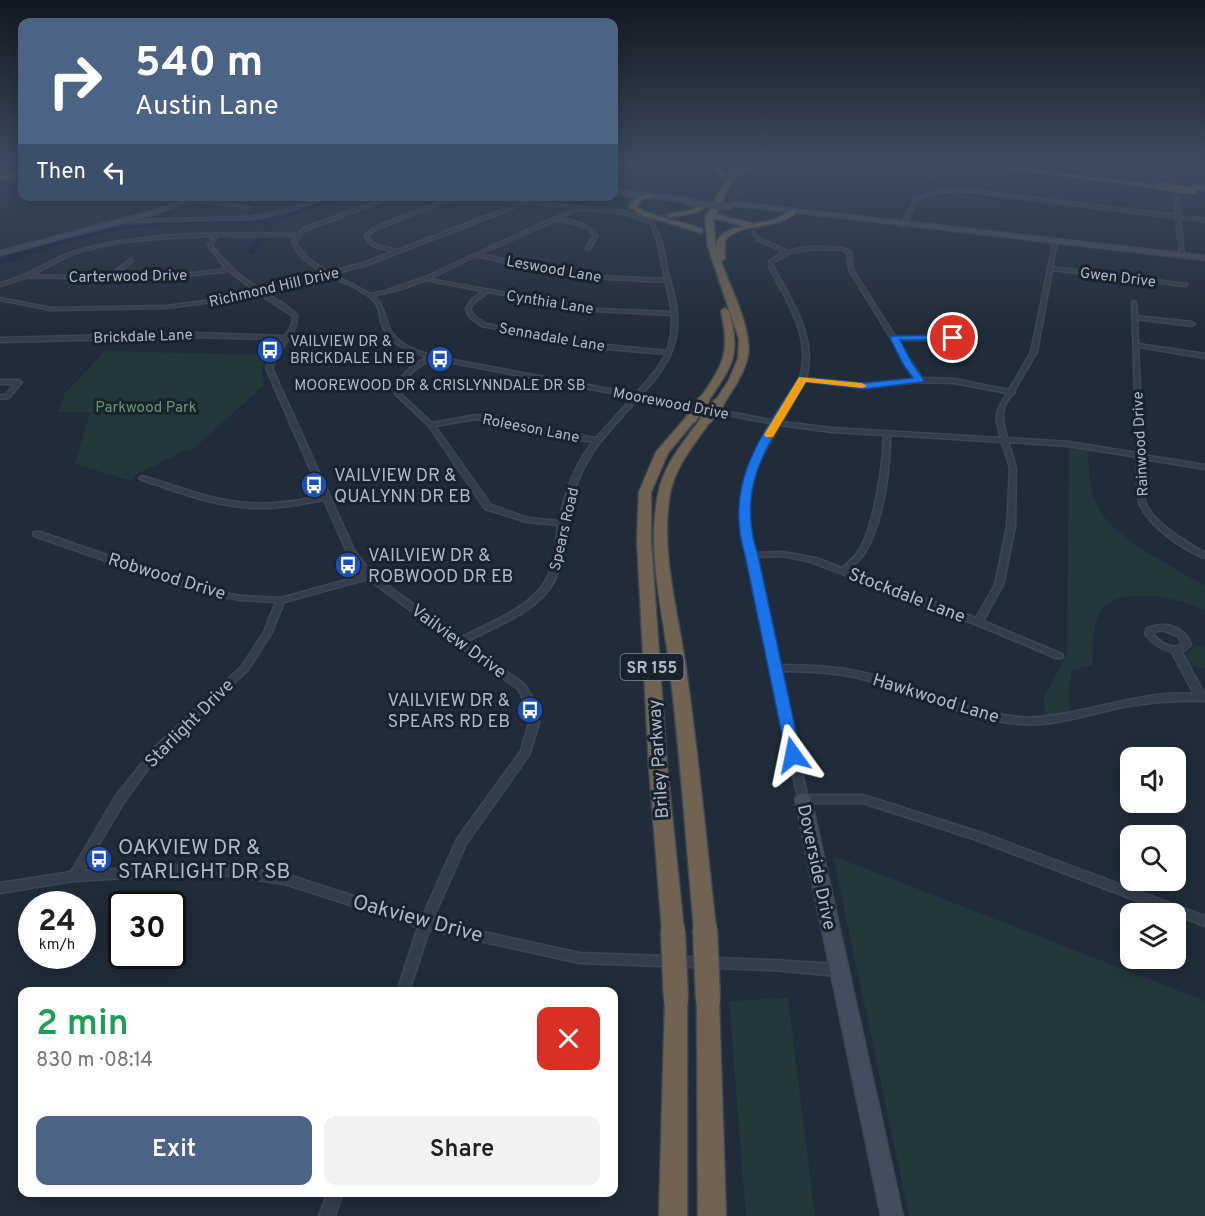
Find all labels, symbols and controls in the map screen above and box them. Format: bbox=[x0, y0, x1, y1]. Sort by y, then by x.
text: 540 m bbox=[135, 38, 263, 91]
icon: right bbox=[36, 42, 114, 120]
text: Austin Lane bbox=[135, 90, 279, 124]
icon: left bbox=[98, 156, 131, 189]
text: Then bbox=[36, 159, 86, 186]
street label: Leswood Lane bbox=[505, 253, 603, 288]
street label: Richmond Hill Drive bbox=[207, 264, 341, 313]
street label: Gwen Drive bbox=[1079, 264, 1157, 293]
street label: Carterwood Drive bbox=[68, 267, 188, 288]
street label: Cynthia Lane bbox=[505, 287, 595, 320]
pin bbox=[927, 312, 978, 363]
street label: Sennadale Lane bbox=[497, 320, 606, 357]
icon: arrive bbox=[936, 321, 969, 354]
street label: Brickdale Lane bbox=[93, 326, 193, 349]
place label: VAILVIEW DR & BRICKDALE LN EB bbox=[290, 333, 415, 369]
bus stop icon: VAILVIEW DR & BRICKDALE LN EB bbox=[255, 335, 285, 365]
bus stop icon: MOOREWOOD DR & CRISLYNNDALE DR SB bbox=[425, 344, 455, 374]
place label: MOOREWOOD DR & CRISLYNNDALE DR SB bbox=[294, 377, 586, 396]
street label: Moorewood Drive bbox=[611, 384, 730, 425]
street label: Rainwood Drive bbox=[1129, 391, 1154, 497]
park label: Parkwood Park bbox=[95, 399, 197, 418]
street label: Roleeson Lane bbox=[481, 411, 581, 448]
place label: VAILVIEW DR & QUALYNN DR EB bbox=[334, 465, 471, 509]
bus stop icon: VAILVIEW DR & QUALYNN DR EB bbox=[299, 470, 329, 500]
street label: Spears Road bbox=[547, 486, 584, 573]
place label: VAILVIEW DR & ROBWOOD DR EB bbox=[368, 545, 513, 589]
street label: Robwood Drive bbox=[105, 549, 228, 606]
bus stop icon: VAILVIEW DR & ROBWOOD DR EB bbox=[333, 550, 363, 580]
street label: Stockdale Lane bbox=[845, 564, 968, 629]
street label: Vailview Drive bbox=[406, 600, 510, 685]
road number: SR 155 bbox=[620, 654, 684, 680]
street label: Hawkwood Lane bbox=[870, 669, 1002, 730]
street label: Starlight Drive bbox=[141, 675, 239, 773]
place label: VAILVIEW DR & SPEARS RD EB bbox=[388, 690, 510, 734]
bus stop icon: VAILVIEW DR & SPEARS RD EB bbox=[515, 695, 545, 725]
street label: Briley Parkway bbox=[644, 698, 675, 819]
position arrow bbox=[761, 723, 825, 787]
map controls bbox=[1120, 747, 1186, 969]
button: sound bbox=[1120, 747, 1186, 813]
street label: Doverside Drive bbox=[791, 803, 840, 932]
button: search bbox=[1120, 825, 1186, 891]
place label: OAKVIEW DR & STARLIGHT DR SB bbox=[118, 835, 290, 886]
bus stop icon: OAKVIEW DR & STARLIGHT DR SB bbox=[84, 844, 114, 874]
street label: Oakview Drive bbox=[350, 889, 486, 950]
speed limit sign: 30 bbox=[108, 891, 186, 969]
button: layers bbox=[1120, 903, 1186, 969]
text: 24 bbox=[38, 904, 76, 941]
text: km/h bbox=[39, 936, 75, 955]
text: 2 min bbox=[36, 1002, 129, 1048]
button: close bbox=[537, 1007, 600, 1070]
text: 830 m · 08:14 bbox=[36, 1048, 153, 1074]
button: Exit bbox=[36, 1116, 312, 1185]
button: Share bbox=[324, 1116, 600, 1185]

